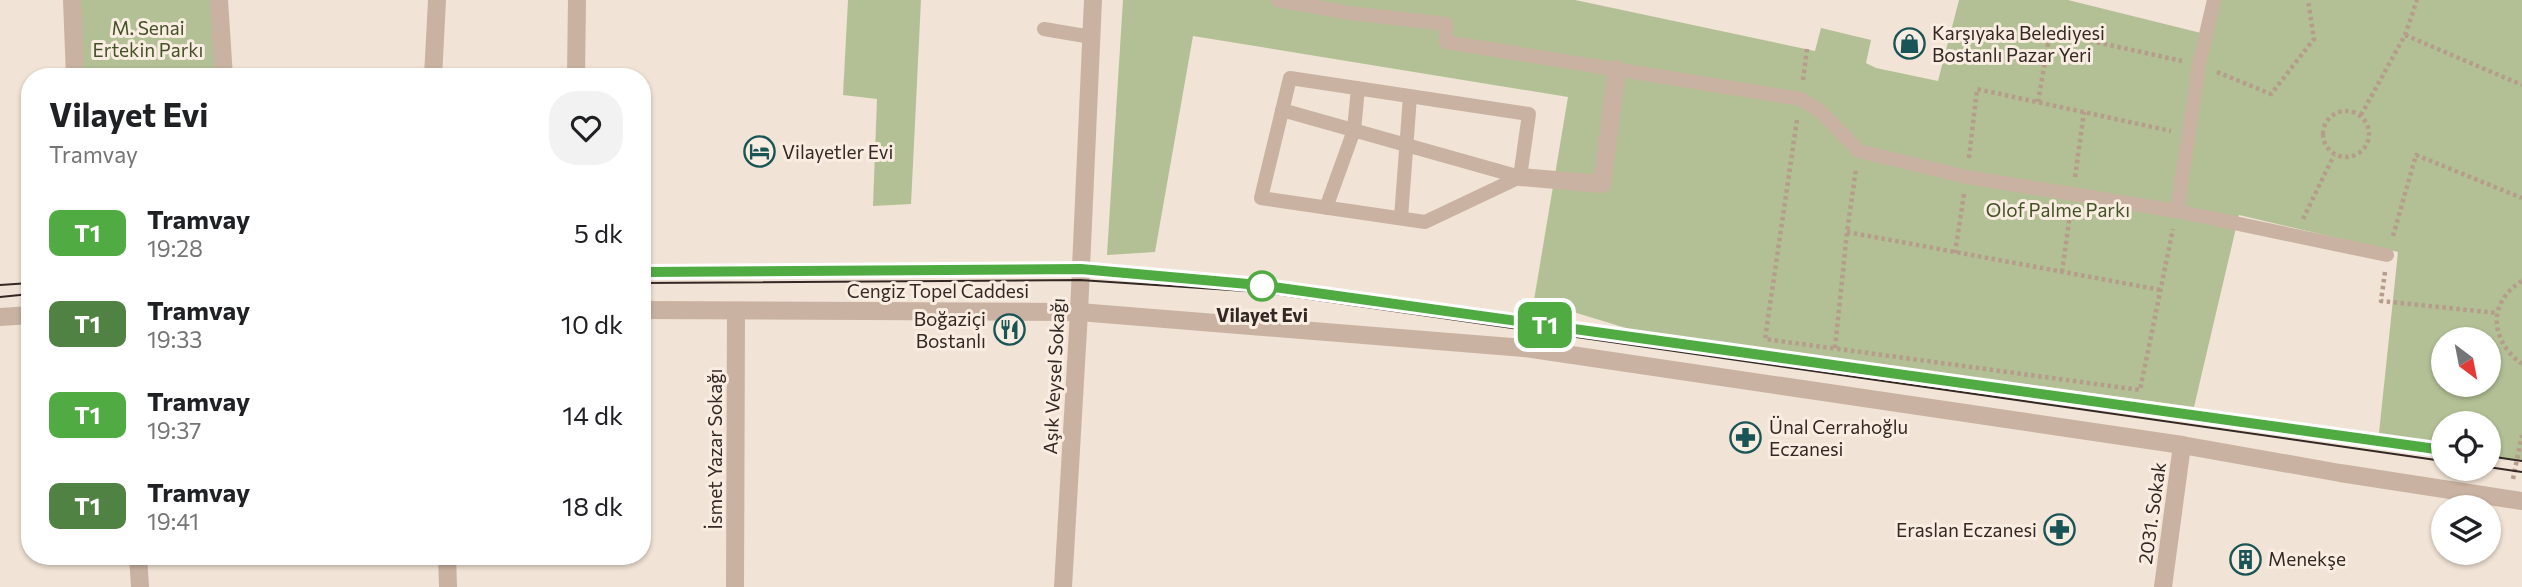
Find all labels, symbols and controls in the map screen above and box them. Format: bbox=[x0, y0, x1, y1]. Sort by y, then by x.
park label: M. Senai Ertekin Parkı bbox=[93, 16, 203, 61]
place label: Karşıyaka Belediyesi Bostanlı Pazar Yeri bbox=[1932, 21, 2105, 66]
shop icon: Karşıyaka Belediyesi Bostanlı Pazar Yeri bbox=[1892, 27, 1926, 61]
button: heart bbox=[549, 91, 623, 165]
text: Vilayet Evi bbox=[49, 93, 209, 134]
hotel icon: Vilayetler Evi bbox=[742, 135, 776, 169]
text: Tramvay bbox=[49, 140, 138, 168]
place label: Vilayetler Evi bbox=[782, 140, 893, 163]
park label: Olof Palme Parkı bbox=[1986, 198, 2130, 221]
text: Tramvay bbox=[147, 203, 250, 234]
text: 5 dk bbox=[574, 217, 623, 248]
text: T1 bbox=[74, 218, 101, 247]
text: 19:28 bbox=[147, 234, 203, 262]
marker: Vilayet Evi bbox=[1247, 271, 1277, 301]
street label: Cengiz Topel Caddesi bbox=[847, 279, 1029, 302]
text: Tramvay bbox=[147, 294, 250, 325]
street label: Aşık Veysel Sokağı bbox=[1038, 297, 1069, 455]
line badge: T1 bbox=[1514, 302, 1576, 348]
place label: Vilayet Evi bbox=[1216, 303, 1308, 326]
place label: Boğaziçi Bostanlı bbox=[914, 307, 986, 352]
text: 10 dk bbox=[561, 308, 623, 339]
text: T1 bbox=[74, 309, 101, 338]
text: T1 bbox=[1532, 310, 1558, 339]
restaurant icon: Boğaziçi Bostanlı bbox=[992, 313, 1026, 347]
text: 19:33 bbox=[147, 325, 202, 353]
north arrow bbox=[2431, 327, 2501, 397]
map controls bbox=[2431, 327, 2501, 565]
street label: İsmet Yazar Sokağı bbox=[703, 369, 726, 529]
text: Tramvay bbox=[147, 385, 250, 416]
text: 14 dk bbox=[562, 399, 623, 430]
text: T1 bbox=[74, 400, 101, 429]
button: locate bbox=[2431, 411, 2501, 481]
place label: Ünal Cerrahoğlu Eczanesi bbox=[1769, 415, 1908, 460]
text: 19:37 bbox=[147, 416, 201, 444]
pharmacy icon: Ünal Cerrahoğlu Eczanesi bbox=[1729, 421, 1763, 455]
street label: 2031. Sokak bbox=[2133, 460, 2170, 566]
text: Tramvay bbox=[147, 476, 250, 507]
text: 18 dk bbox=[562, 490, 623, 521]
text: T1 bbox=[74, 491, 101, 520]
button: layers bbox=[2431, 495, 2501, 565]
text: 19:41 bbox=[147, 507, 199, 535]
pharmacy icon: Eraslan Eczanesi bbox=[2043, 513, 2077, 547]
place label: Eraslan Eczanesi bbox=[1896, 518, 2037, 541]
building icon: Menekşe bbox=[2228, 542, 2262, 576]
place label: Menekşe bbox=[2268, 547, 2346, 570]

